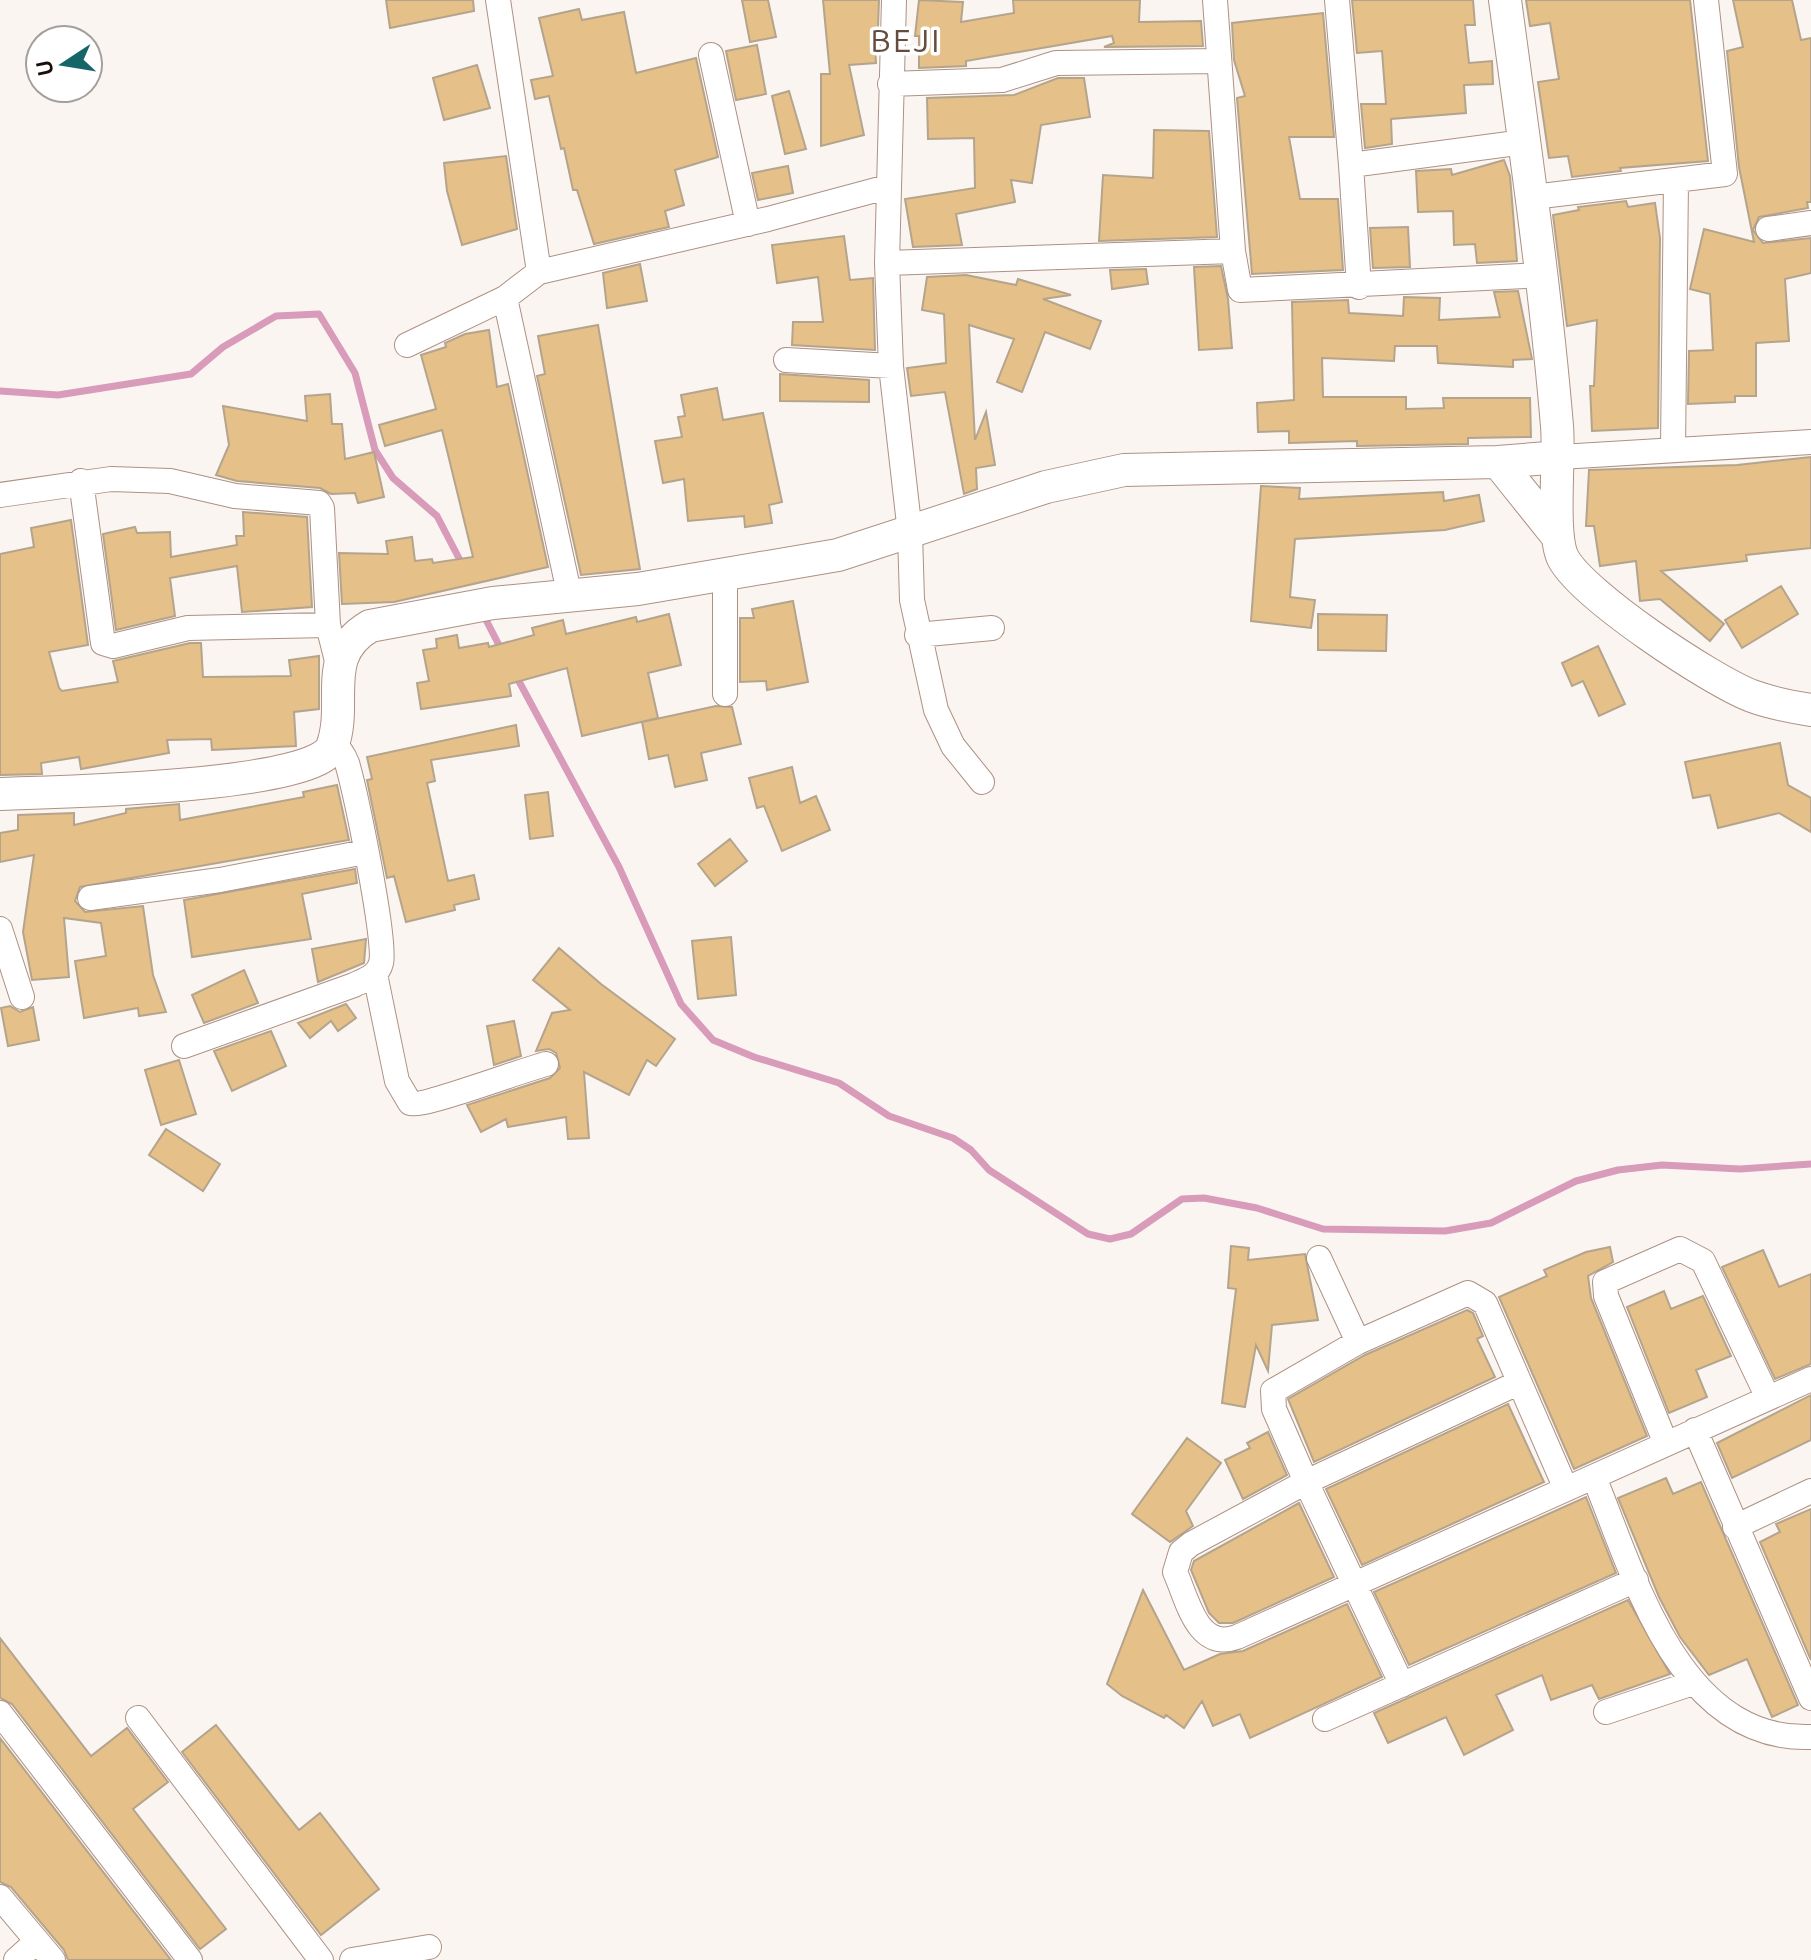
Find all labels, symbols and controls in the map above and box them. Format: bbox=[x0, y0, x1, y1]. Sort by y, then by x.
district label: BEJI bbox=[871, 22, 941, 58]
north arrow bbox=[24, 24, 104, 104]
text: U bbox=[30, 58, 58, 78]

